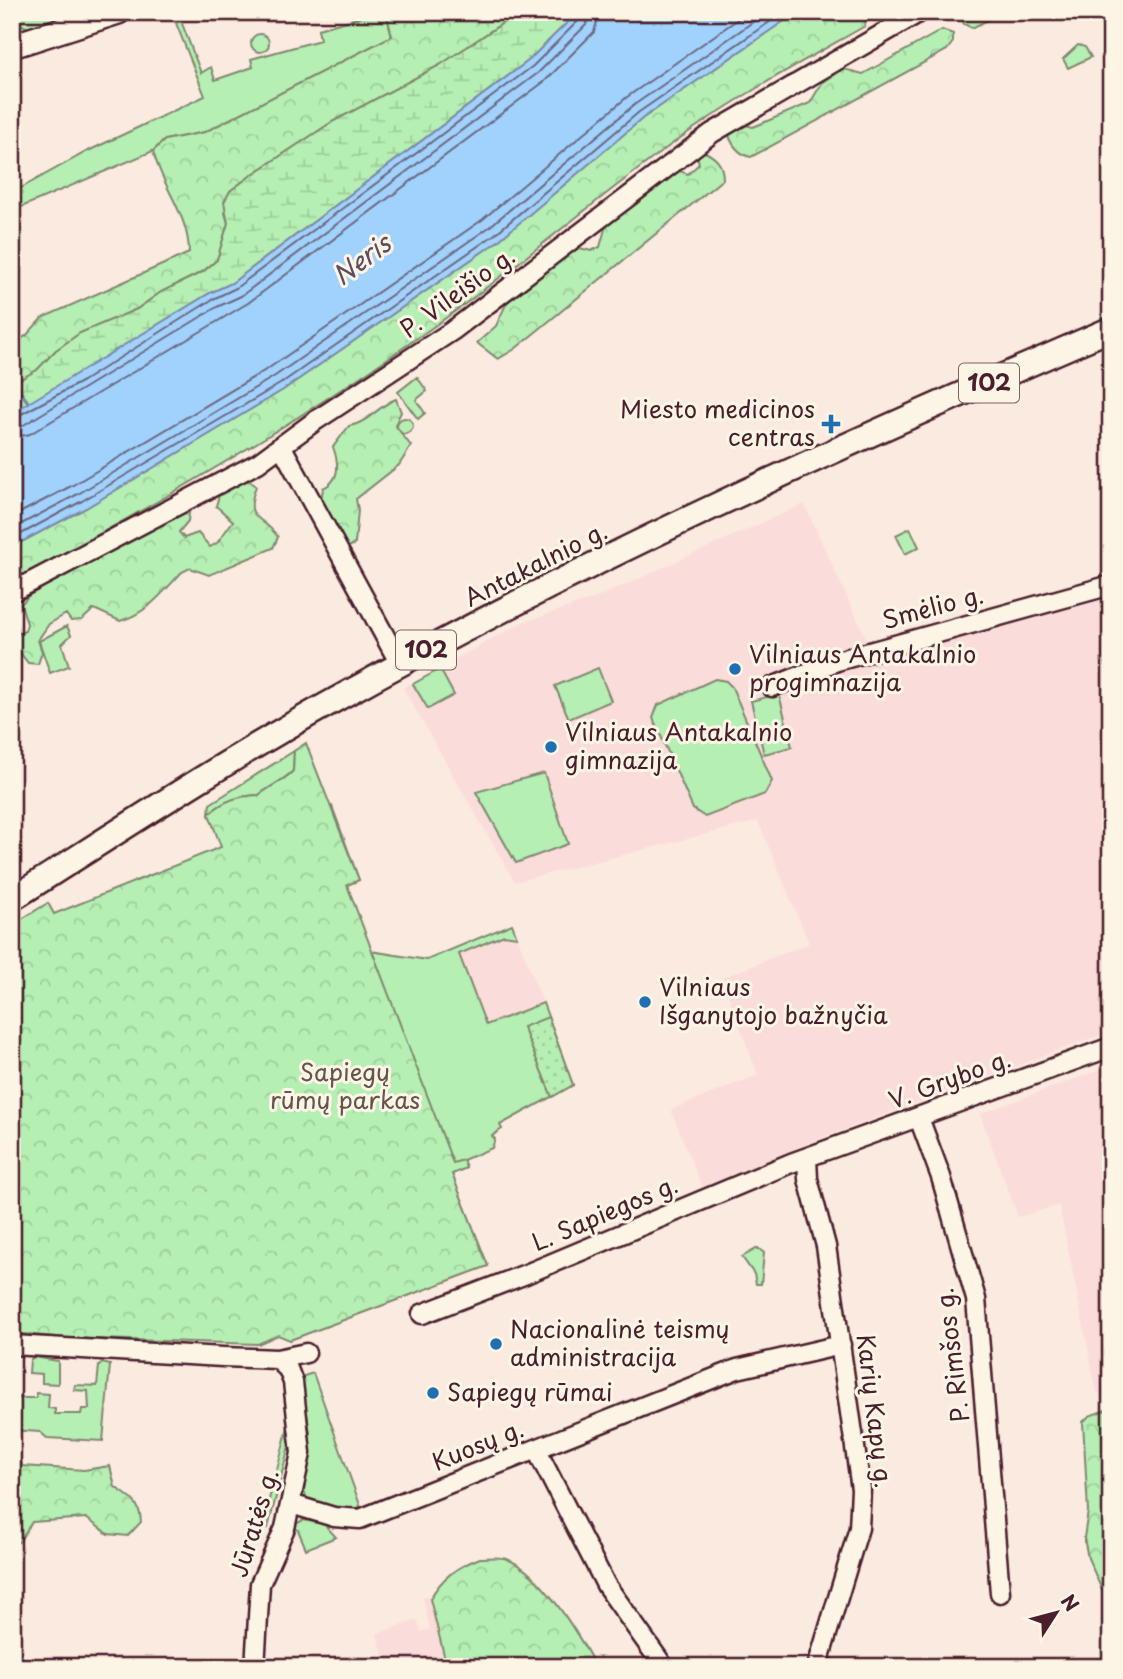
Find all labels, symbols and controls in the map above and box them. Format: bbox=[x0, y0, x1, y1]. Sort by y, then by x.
water label: Neris bbox=[324, 223, 400, 294]
street label: P. Vileišio g. bbox=[392, 237, 522, 346]
road number: 102 bbox=[959, 364, 1019, 402]
place label: Miesto medicinos centras bbox=[620, 390, 815, 454]
marker: Miesto medicinos centras bbox=[821, 414, 841, 434]
street label: Antakalnio g. bbox=[457, 512, 613, 615]
street label: Smėlio g. bbox=[878, 575, 987, 637]
road number: 102 bbox=[396, 630, 456, 670]
place label: Vilniaus Antakalnio progimnazija bbox=[749, 635, 976, 699]
marker: Vilniaus Antakalnio progimnazija bbox=[727, 661, 743, 677]
place label: Vilniaus Antakalnio gimnazija bbox=[565, 713, 792, 777]
marker: Vilniaus Antakalnio gimnazija bbox=[543, 739, 559, 755]
place label: Vilniaus Išganytojo bažnyčia bbox=[659, 968, 888, 1032]
marker: Vilniaus Išganytojo bažnyčia bbox=[637, 994, 653, 1010]
street label: V. Grybo g. bbox=[883, 1039, 1016, 1117]
park label: Sapiegų rūmų parkas bbox=[270, 1053, 420, 1117]
street label: L. Sapiegos g. bbox=[525, 1165, 683, 1259]
street label: P. Rimšos g. bbox=[925, 1286, 977, 1424]
place label: Nacionalinė teismų administracija bbox=[510, 1310, 730, 1374]
street label: Karių Kapų g. bbox=[849, 1331, 903, 1490]
marker: Nacionalinė teismų administracija bbox=[488, 1336, 504, 1352]
place label: Sapiegų rūmai bbox=[447, 1373, 613, 1409]
marker: Sapiegų rūmai bbox=[425, 1385, 441, 1401]
street label: Kuosų g. bbox=[426, 1409, 529, 1479]
street label: Jūratės g. bbox=[220, 1464, 287, 1581]
north arrow bbox=[1021, 1578, 1092, 1648]
text: N bbox=[1055, 1588, 1086, 1617]

